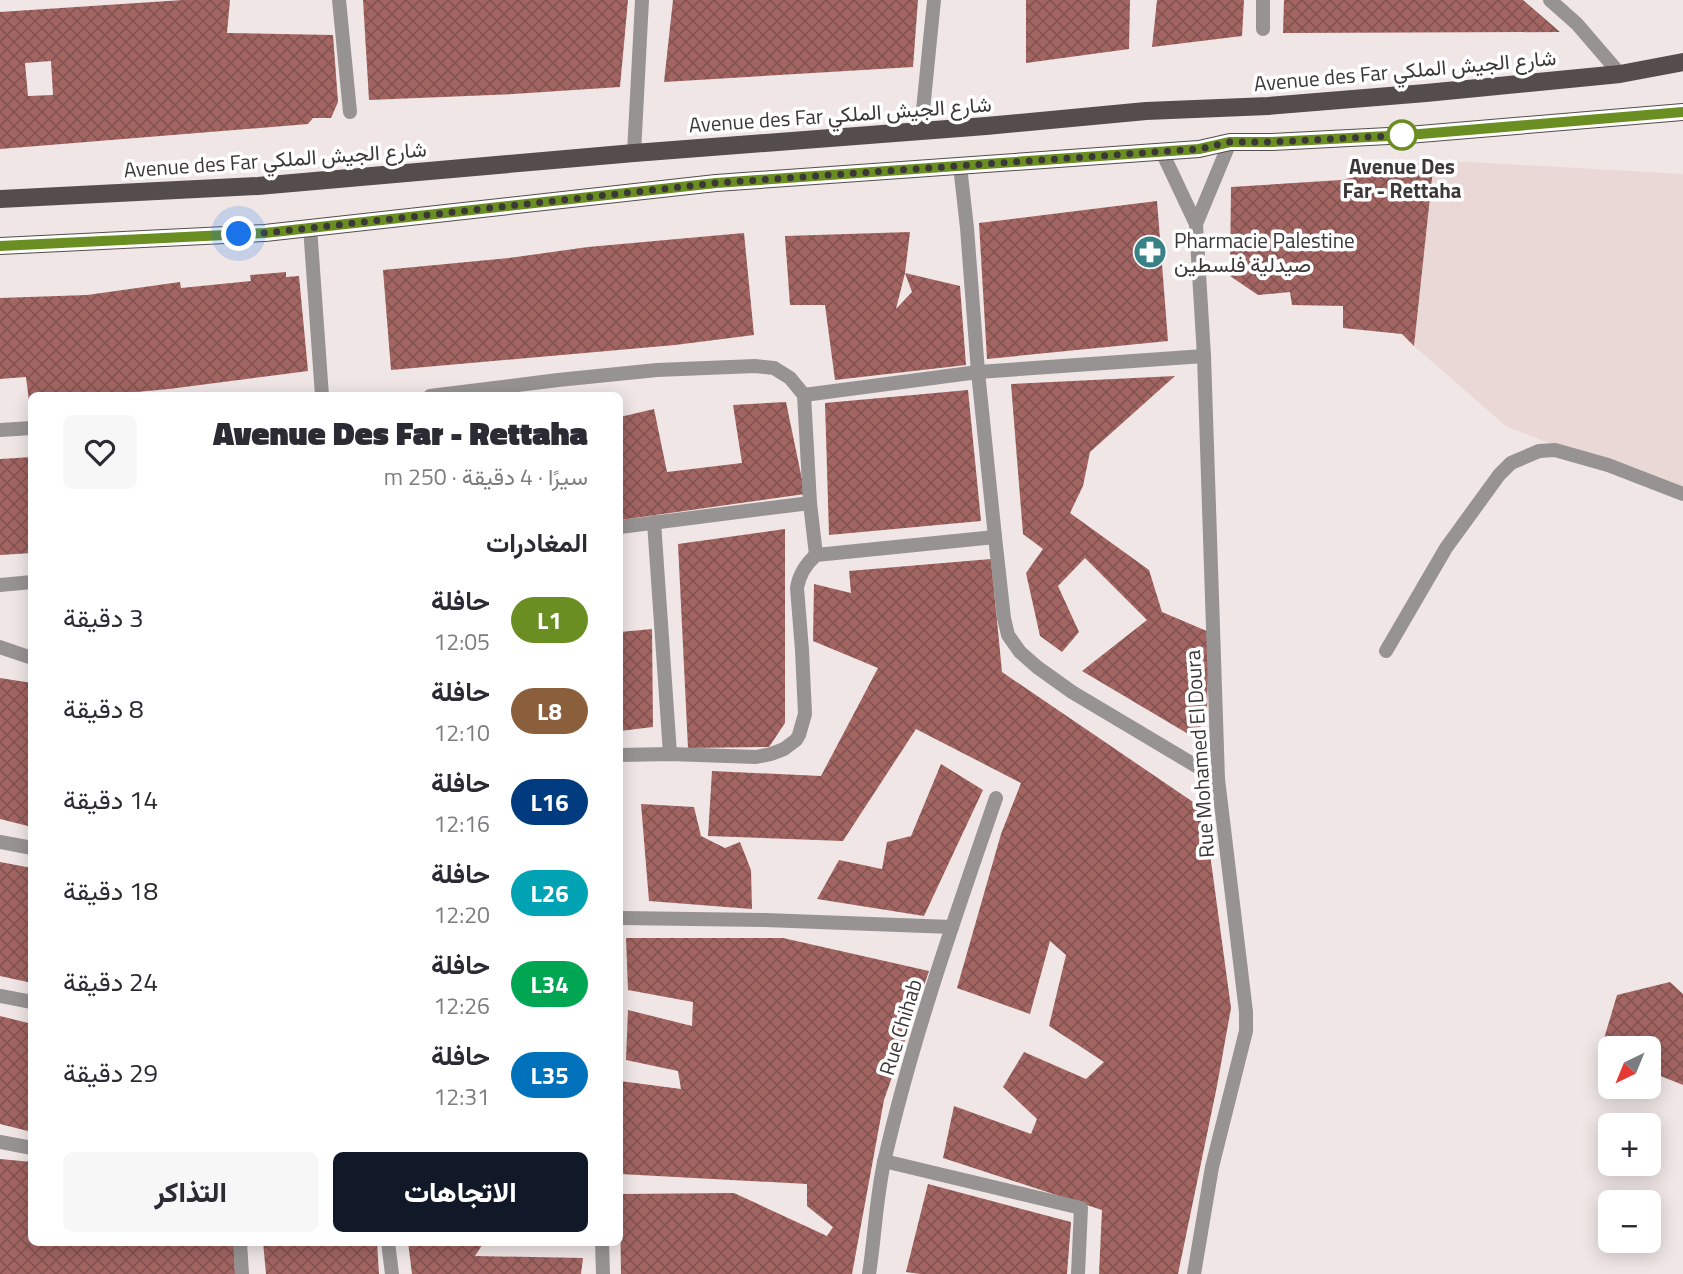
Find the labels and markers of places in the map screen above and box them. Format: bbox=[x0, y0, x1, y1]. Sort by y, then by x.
marker: Avenue Des Far - Rettaha bbox=[1387, 120, 1417, 150]
place label: Avenue Des Far - Rettaha bbox=[1342, 150, 1462, 206]
place label: Pharmacie Palestine صيدلية فلسطين bbox=[1174, 224, 1355, 280]
pharmacy icon: Pharmacie Palestine صيدلية فلسطين bbox=[1131, 233, 1169, 271]

